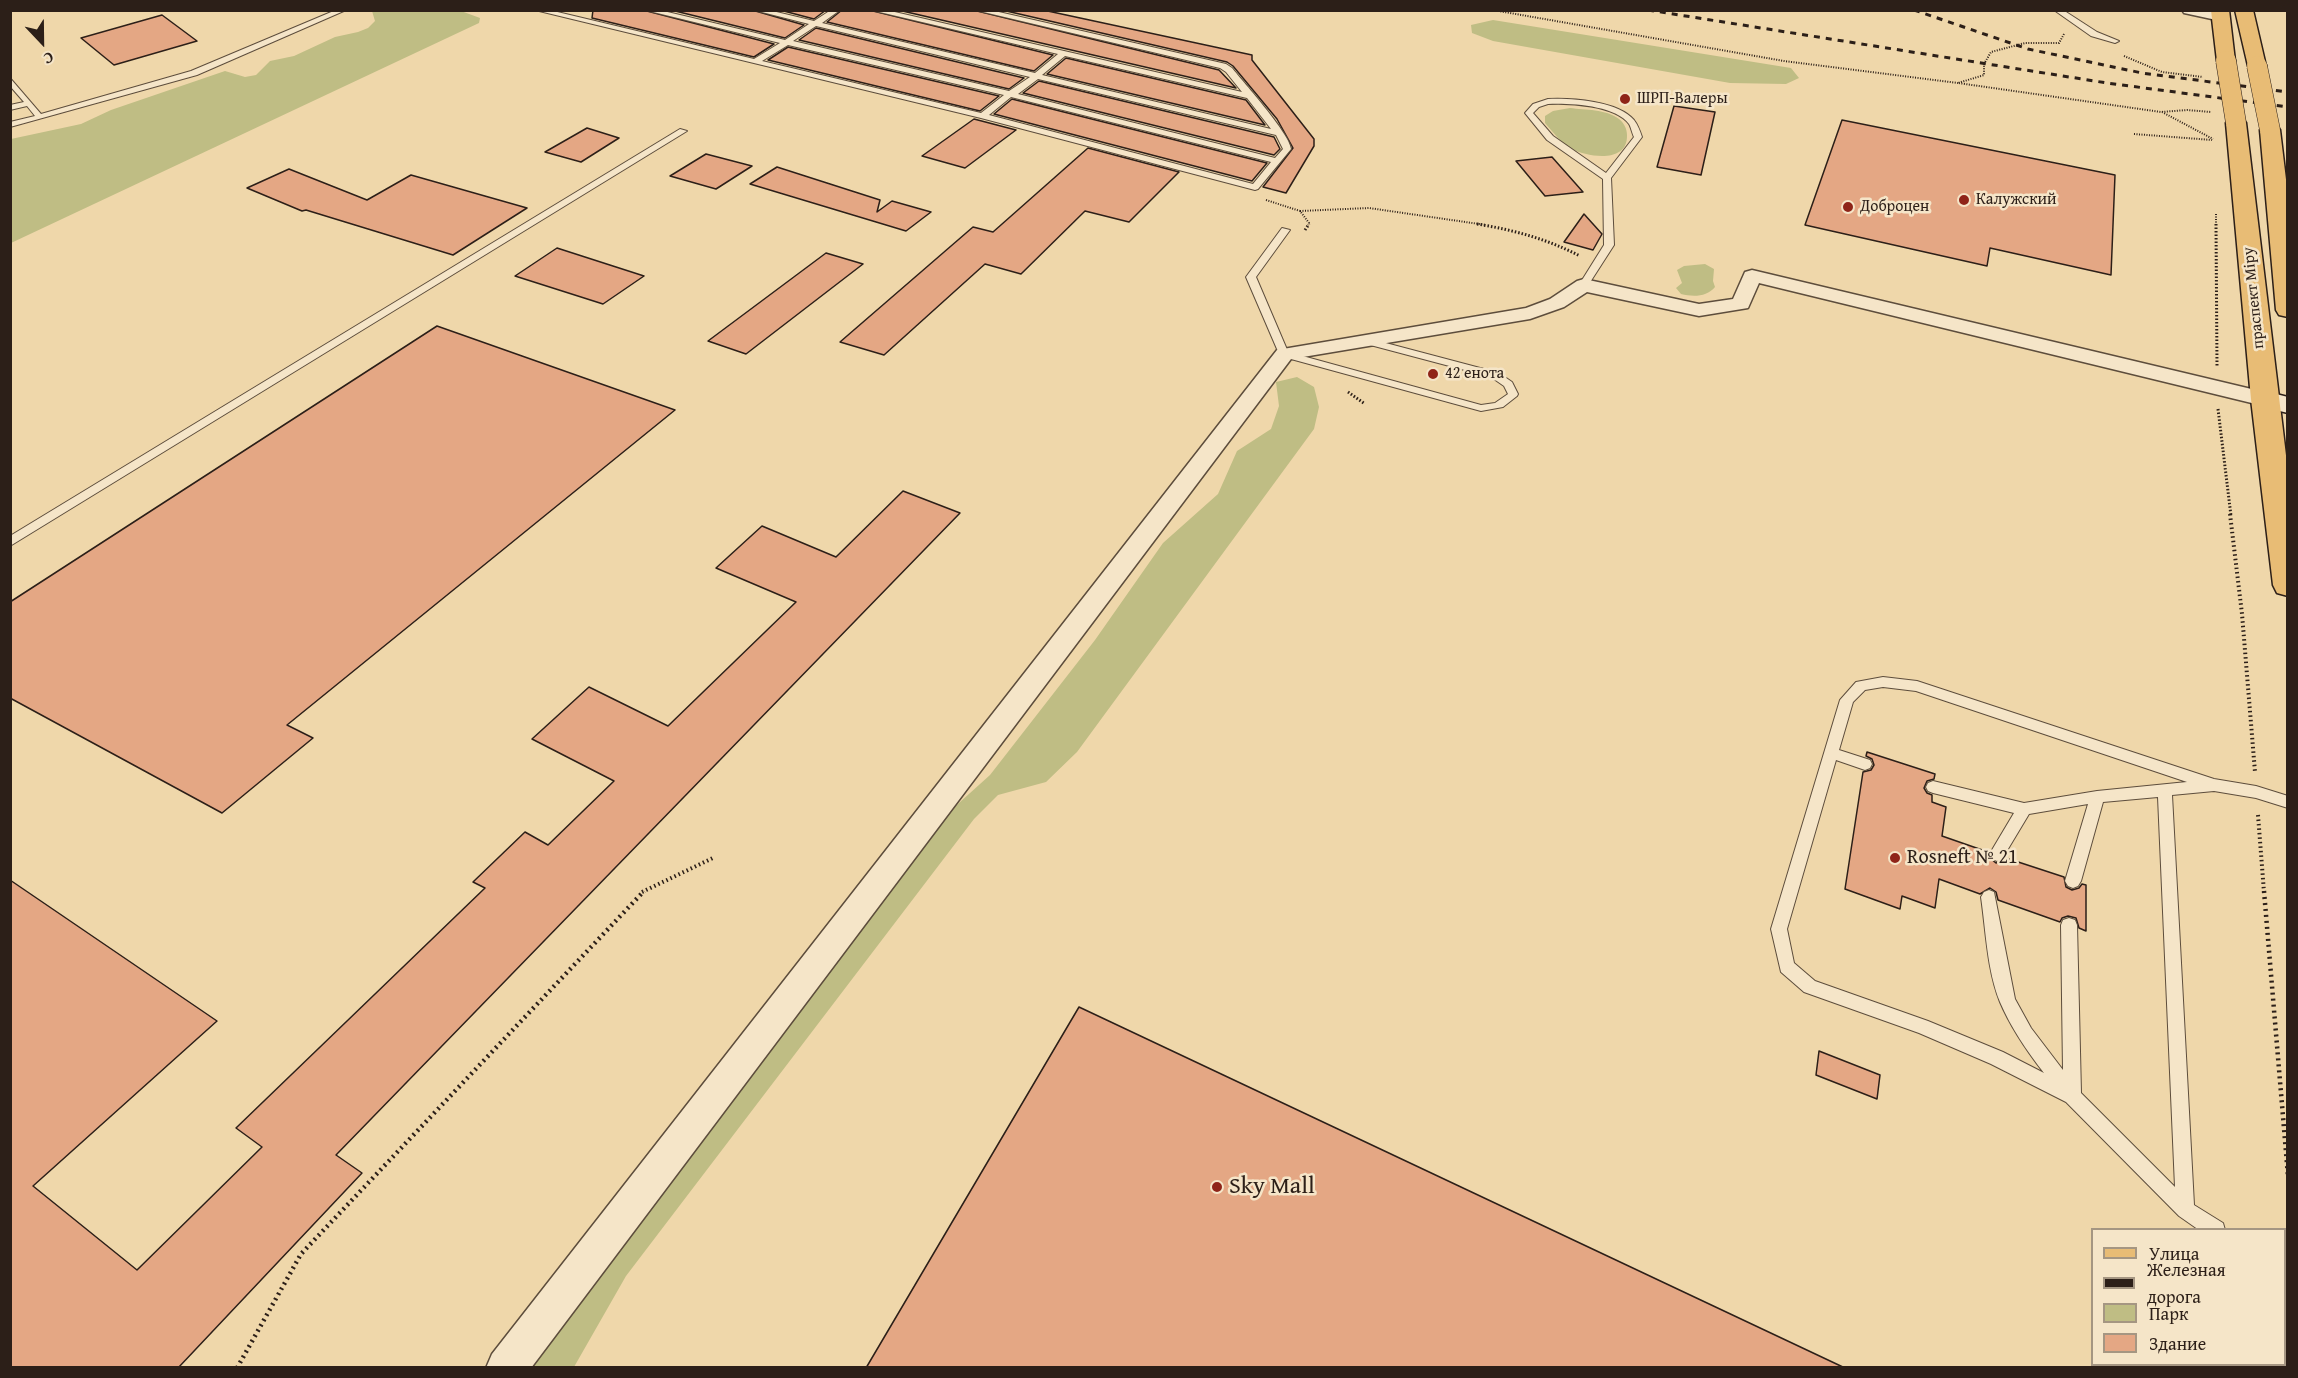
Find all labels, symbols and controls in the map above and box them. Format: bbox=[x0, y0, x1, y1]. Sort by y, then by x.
north arrow bbox=[12, 12, 72, 72]
text: С bbox=[40, 46, 57, 72]
place label: ШРП-Валеры bbox=[1637, 89, 1728, 109]
marker: ШРП-Валеры bbox=[1618, 92, 1632, 106]
place label: Калужский bbox=[1976, 190, 2057, 210]
marker: Калужский bbox=[1957, 193, 1971, 207]
place label: Доброцен bbox=[1860, 197, 1929, 217]
marker: Доброцен bbox=[1841, 200, 1855, 214]
street label: праспект Міру bbox=[2239, 246, 2269, 350]
place label: 42 енота bbox=[1445, 364, 1504, 384]
marker: 42 енота bbox=[1426, 367, 1440, 381]
place label: Rosneft № 21 bbox=[1907, 846, 2018, 870]
marker: Rosneft № 21 bbox=[1888, 851, 1902, 865]
place label: Sky Mall bbox=[1229, 1173, 1315, 1201]
marker: Sky Mall bbox=[1210, 1180, 1224, 1194]
legend bbox=[2091, 1228, 2286, 1366]
text: Улица bbox=[2149, 1240, 2199, 1267]
text: Железная дорога bbox=[2147, 1256, 2226, 1310]
text: Парк bbox=[2149, 1300, 2188, 1327]
text: Здание bbox=[2149, 1330, 2206, 1357]

